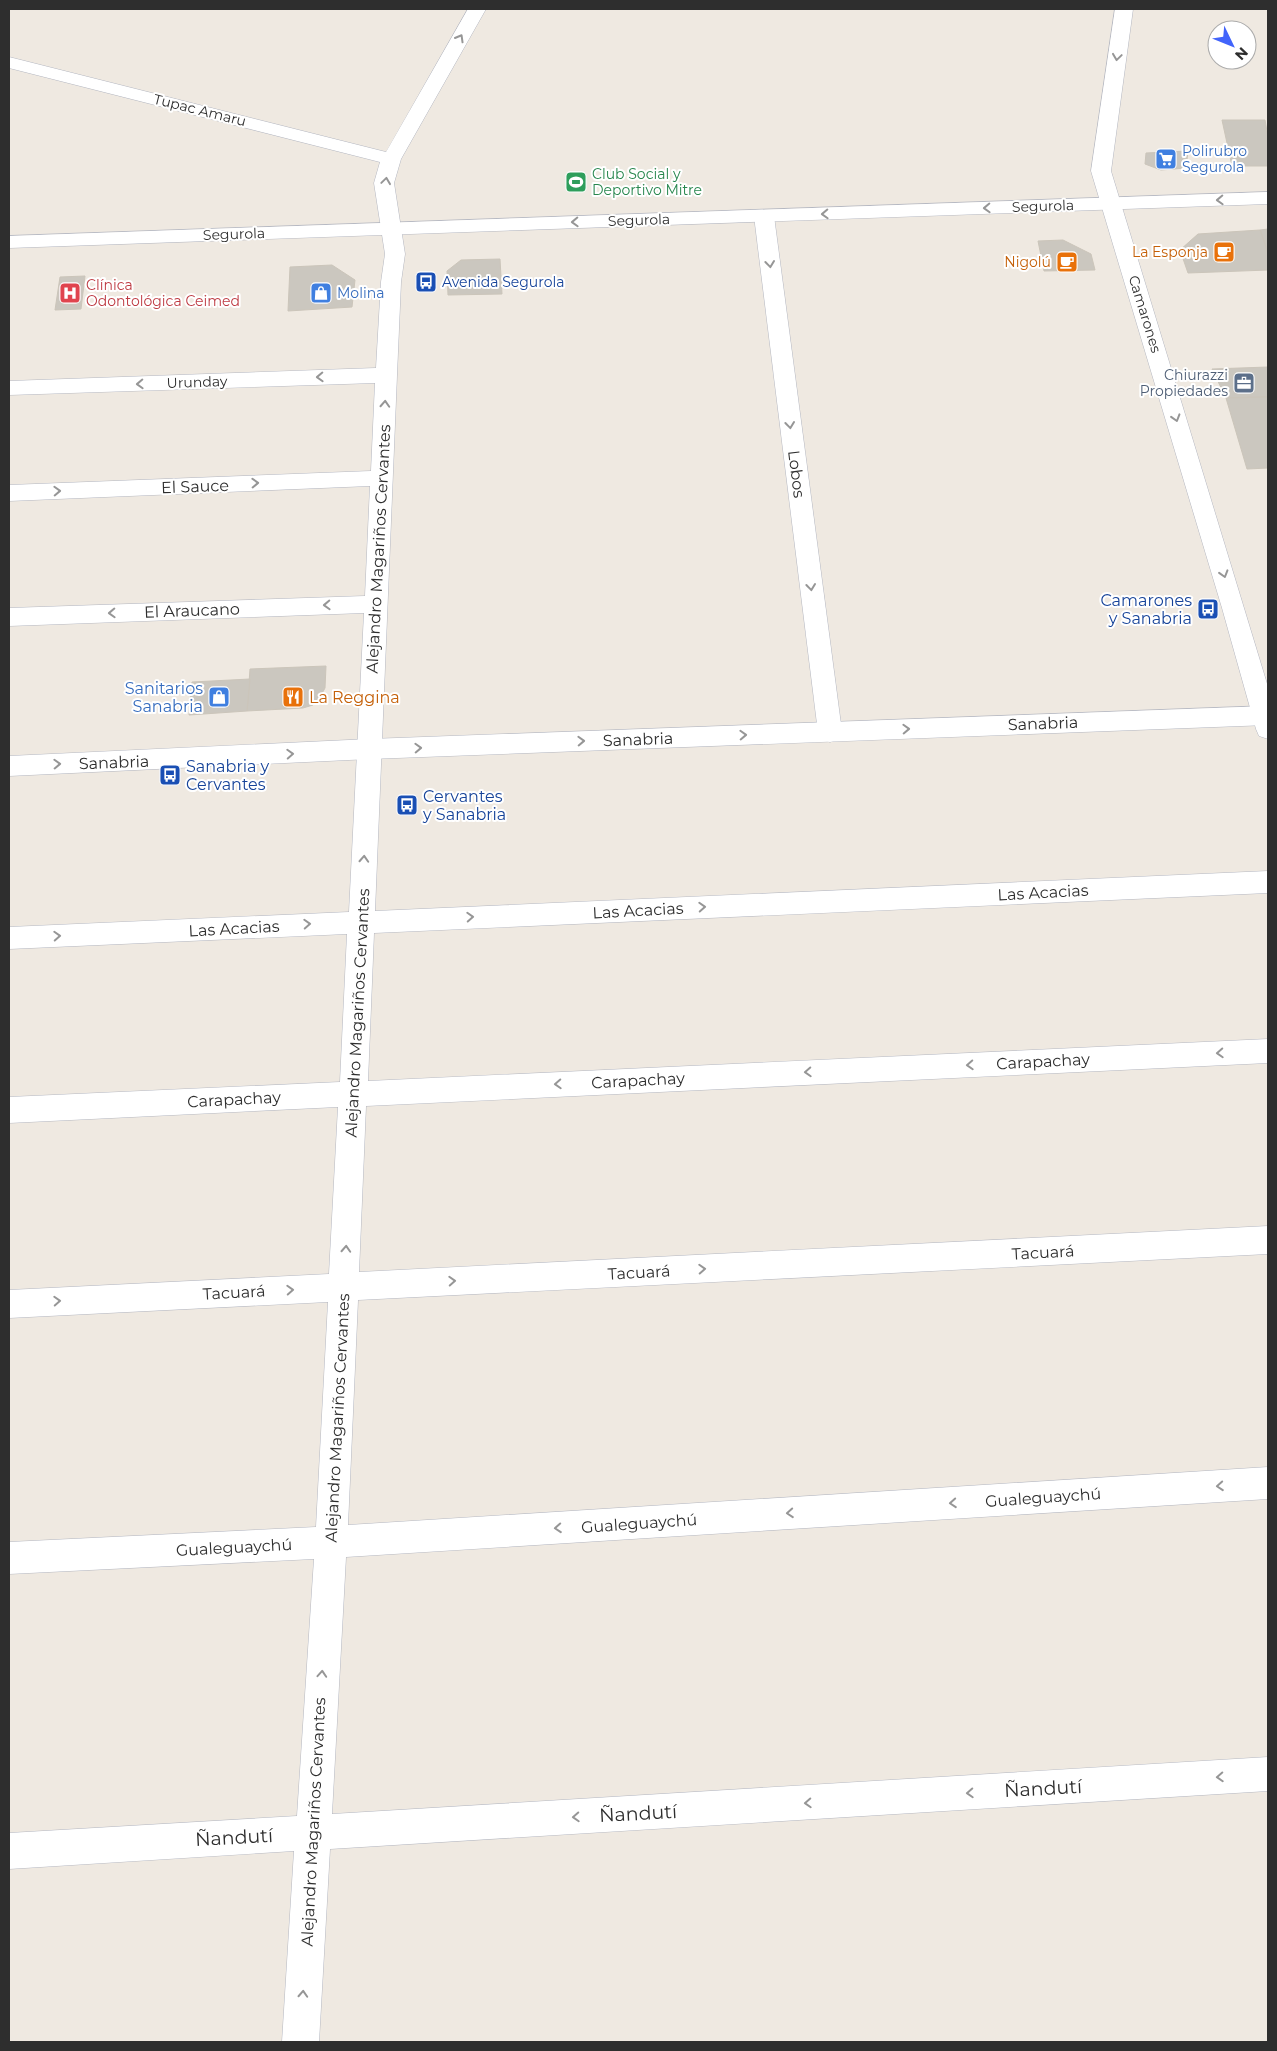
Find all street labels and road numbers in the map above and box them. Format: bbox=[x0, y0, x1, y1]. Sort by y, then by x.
street label: Tupac Amaru bbox=[152, 90, 248, 130]
street label: Segurola bbox=[1012, 196, 1074, 216]
street label: Segurola bbox=[608, 210, 670, 230]
street label: Segurola bbox=[203, 224, 265, 244]
street label: Camarones bbox=[1125, 273, 1165, 355]
street label: Urunday bbox=[166, 372, 228, 392]
street label: Alejandro Magariños Cervantes bbox=[362, 424, 395, 674]
street label: Lobos bbox=[784, 449, 809, 499]
street label: El Sauce bbox=[161, 476, 229, 497]
street label: El Araucano bbox=[144, 599, 240, 622]
street label: Sanabria bbox=[1007, 713, 1079, 734]
street label: Sanabria bbox=[602, 729, 674, 750]
street label: Sanabria bbox=[78, 752, 150, 773]
street label: Las Acacias bbox=[997, 881, 1089, 904]
street label: Alejandro Magariños Cervantes bbox=[341, 888, 374, 1138]
street label: Las Acacias bbox=[592, 899, 684, 922]
street label: Las Acacias bbox=[188, 917, 280, 940]
street label: Carapachay bbox=[996, 1050, 1091, 1073]
street label: Carapachay bbox=[591, 1069, 686, 1092]
street label: Carapachay bbox=[187, 1088, 282, 1111]
street label: Tacuará bbox=[1011, 1241, 1075, 1264]
street label: Tacuará bbox=[607, 1261, 671, 1284]
street label: Tacuará bbox=[202, 1281, 266, 1304]
street label: Alejandro Magariños Cervantes bbox=[321, 1293, 354, 1543]
street label: Gualeguaychú bbox=[984, 1484, 1102, 1511]
street label: Gualeguaychú bbox=[580, 1510, 698, 1537]
street label: Gualeguaychú bbox=[175, 1535, 293, 1560]
street label: Alejandro Magariños Cervantes bbox=[297, 1697, 330, 1947]
street label: Ñandutí bbox=[1003, 1775, 1083, 1802]
street label: Ñandutí bbox=[598, 1800, 678, 1827]
street label: Ñandutí bbox=[194, 1824, 274, 1851]

